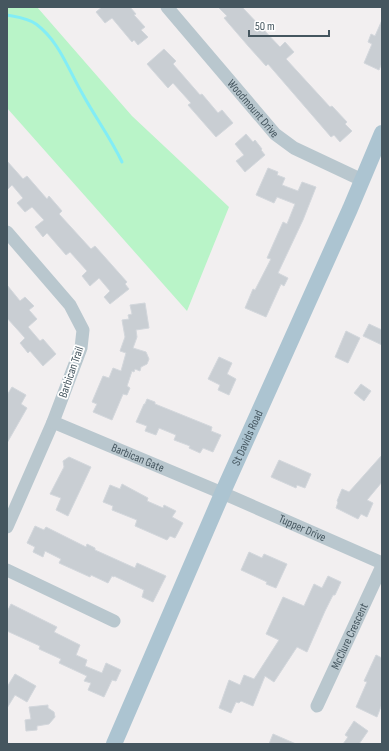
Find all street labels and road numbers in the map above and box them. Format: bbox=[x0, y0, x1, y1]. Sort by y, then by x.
street label: Woodmount Drive bbox=[224, 76, 282, 141]
street label: Barbican Trail bbox=[56, 345, 87, 400]
street label: St Davids Road bbox=[229, 408, 267, 468]
street label: Barbican Gate bbox=[109, 440, 167, 476]
street label: Tupper Drive bbox=[276, 512, 328, 546]
street label: McClure Crescent bbox=[328, 600, 372, 672]

